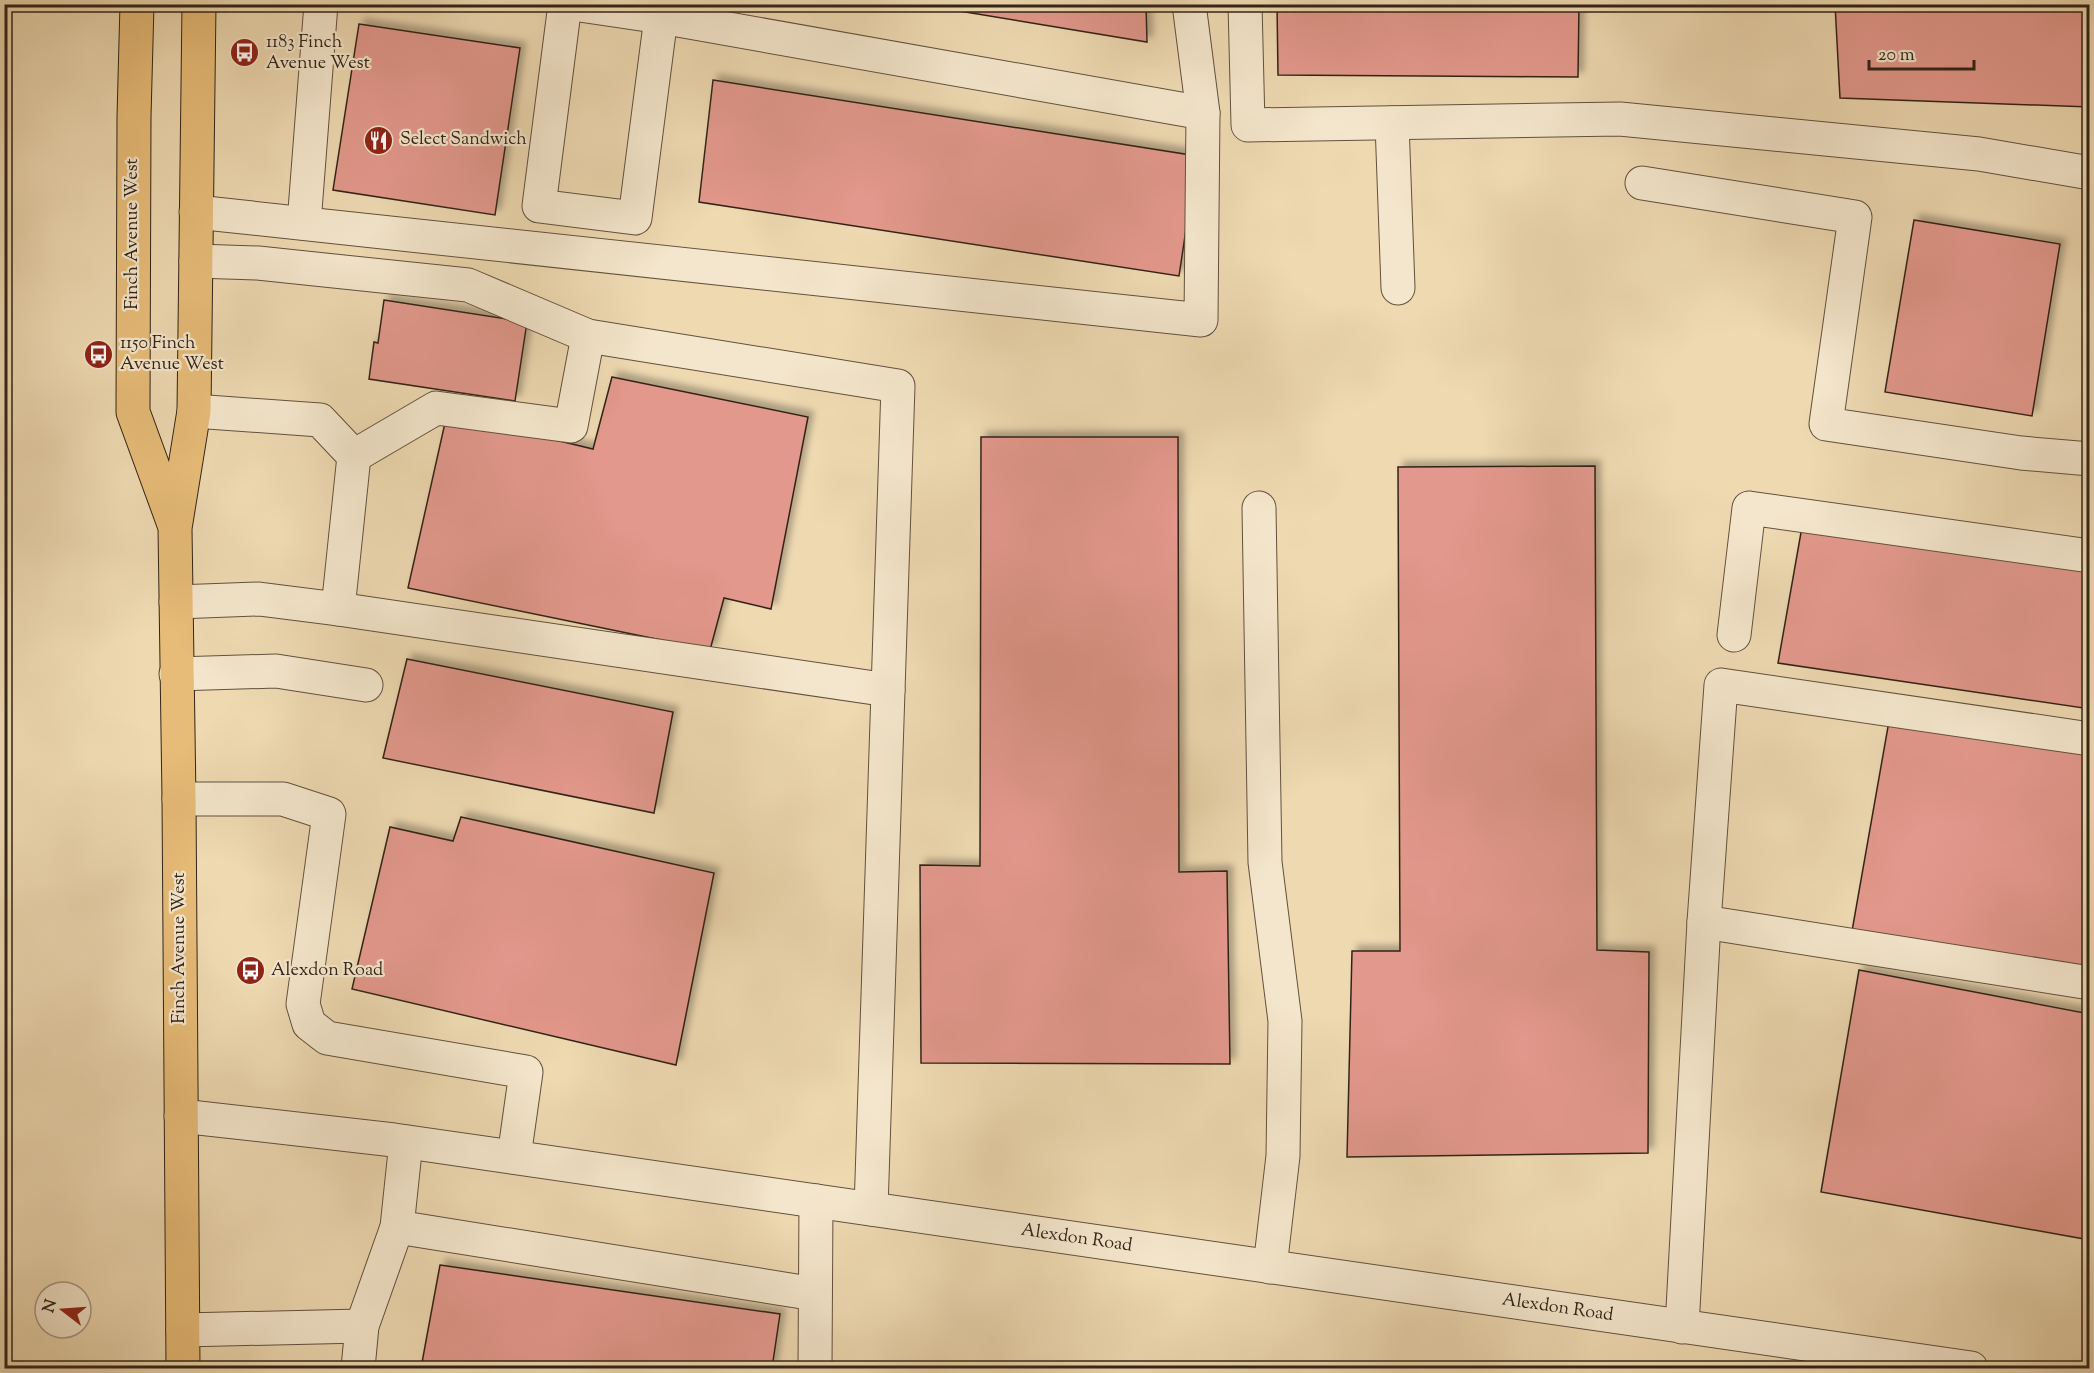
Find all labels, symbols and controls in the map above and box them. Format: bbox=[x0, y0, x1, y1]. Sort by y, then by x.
place label: 1183 Finch Avenue West bbox=[266, 30, 370, 77]
scale bar bbox=[1869, 33, 1974, 71]
bus stop icon: 1183 Finch Avenue West bbox=[229, 37, 261, 69]
text: 20 m bbox=[1878, 43, 1915, 69]
restaurant icon: Select Sandwich bbox=[363, 124, 395, 156]
place label: Select Sandwich bbox=[400, 127, 527, 153]
street label: Finch Avenue West bbox=[120, 158, 146, 310]
place label: 1150 Finch Avenue West bbox=[120, 331, 224, 378]
bus stop icon: 1150 Finch Avenue West bbox=[83, 338, 115, 370]
street label: Finch Avenue West bbox=[167, 872, 193, 1024]
bus stop icon: Alexdon Road bbox=[234, 955, 266, 987]
place label: Alexdon Road bbox=[271, 958, 383, 984]
street label: Alexdon Road bbox=[1019, 1218, 1134, 1260]
north arrow bbox=[33, 1280, 93, 1340]
street label: Alexdon Road bbox=[1500, 1287, 1615, 1329]
text: N bbox=[38, 1297, 64, 1316]

